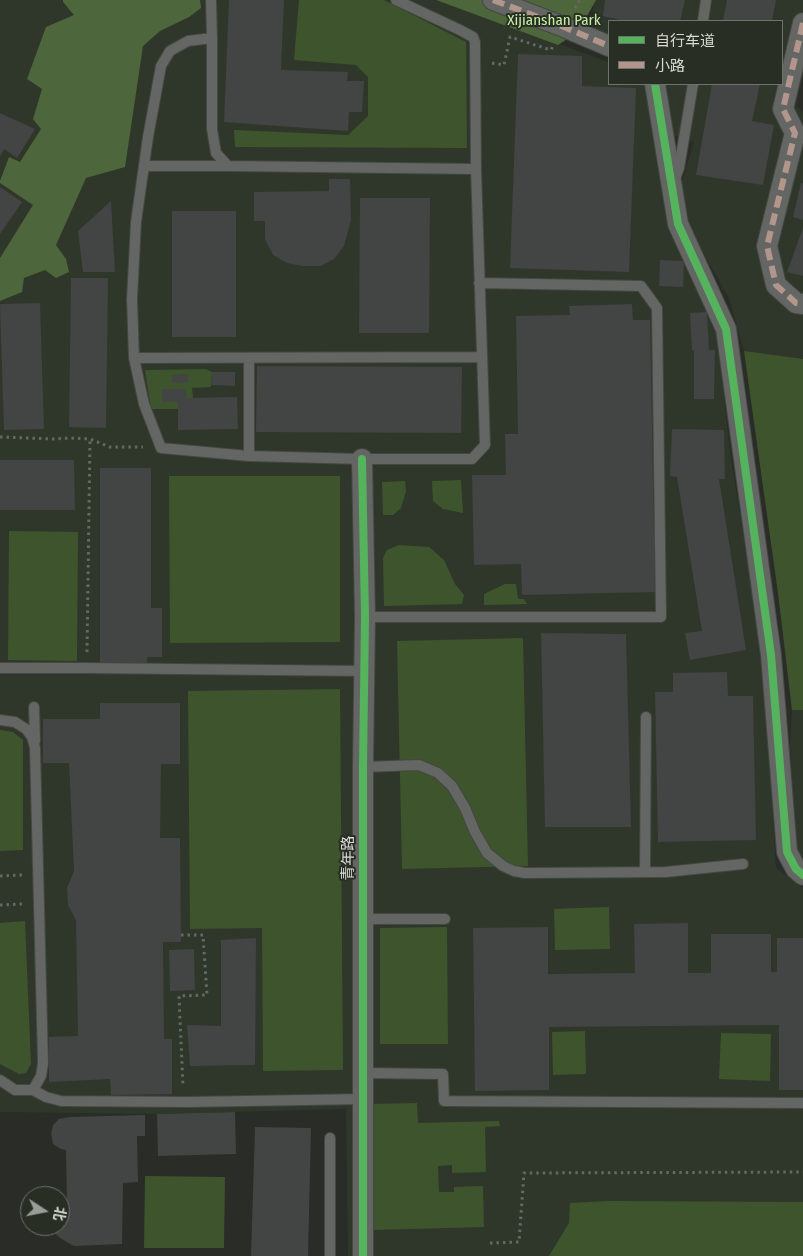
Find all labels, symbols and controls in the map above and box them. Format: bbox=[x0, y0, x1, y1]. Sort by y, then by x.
park label: Xijianshan Park bbox=[507, 12, 601, 30]
legend bbox=[608, 20, 783, 85]
text: 自行车道 bbox=[655, 32, 715, 50]
text: 小路 bbox=[655, 57, 685, 75]
street label: 青年路 bbox=[340, 836, 358, 880]
north arrow bbox=[20, 1186, 70, 1236]
text: 北 bbox=[50, 1205, 69, 1222]

